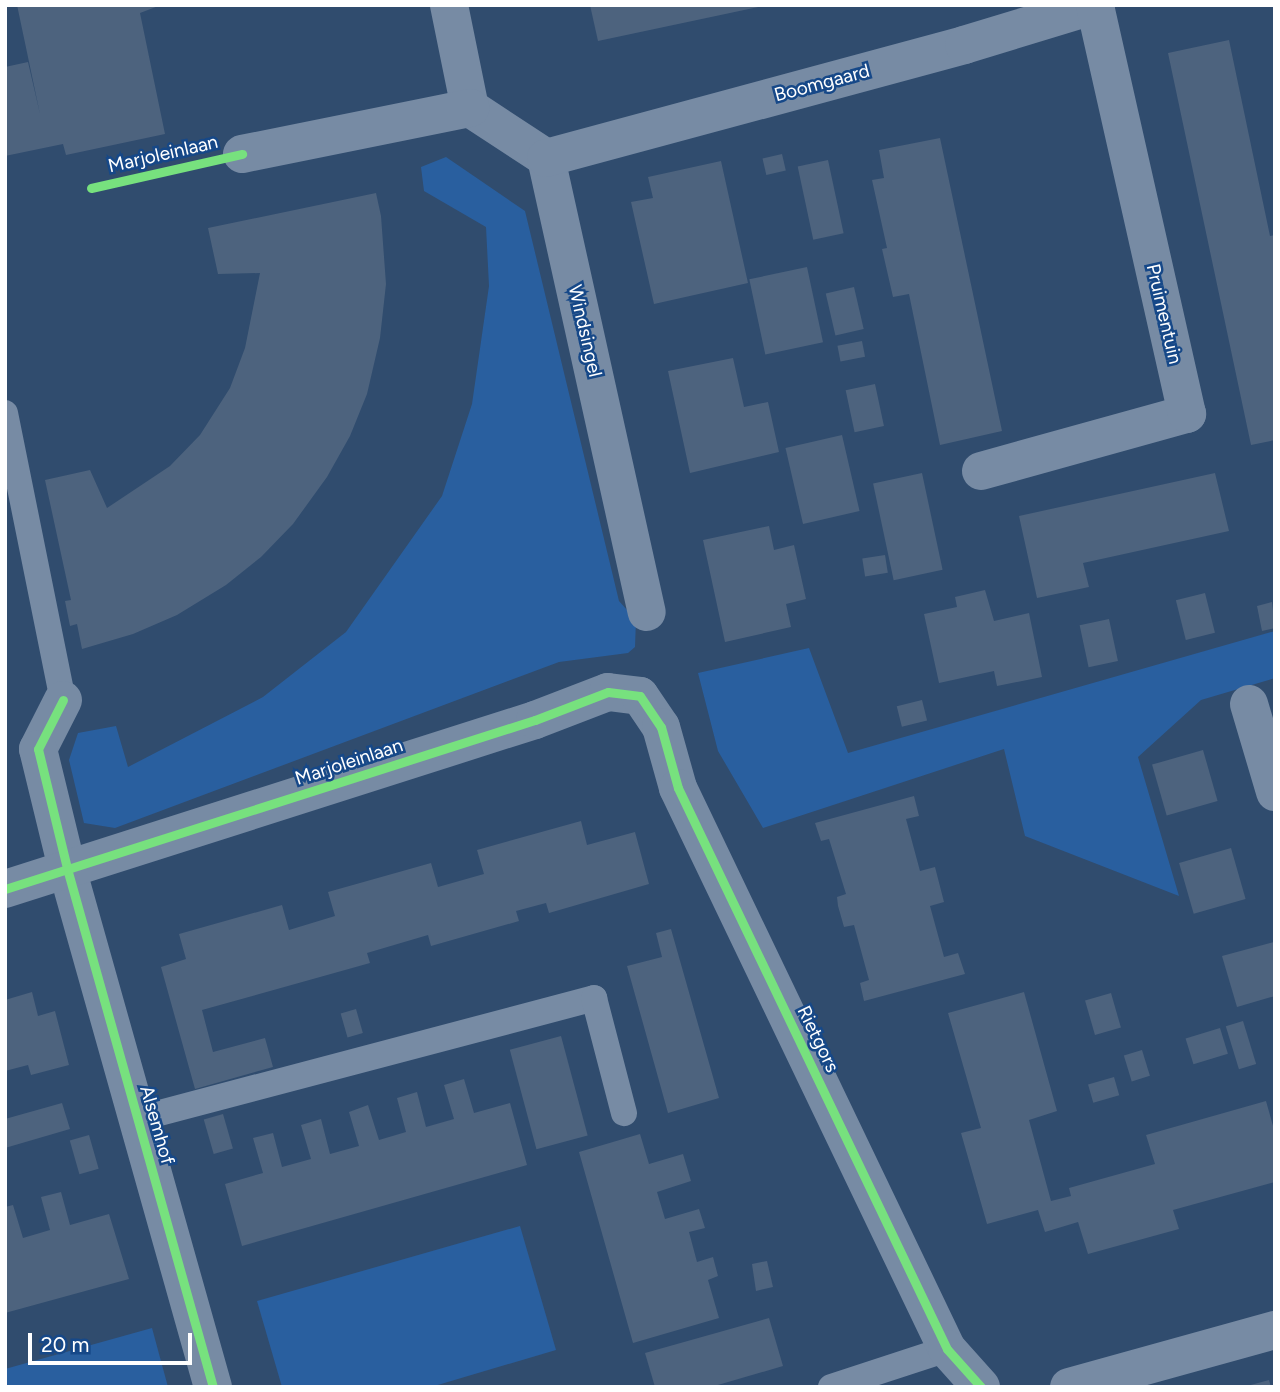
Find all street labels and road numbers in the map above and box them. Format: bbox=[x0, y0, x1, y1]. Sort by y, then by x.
street label: Boomgaard bbox=[772, 59, 872, 107]
street label: Marjoleinlaan bbox=[106, 130, 220, 178]
street label: Pruimentuin bbox=[1141, 262, 1187, 366]
street label: Windsingel bbox=[563, 283, 607, 379]
street label: Marjoleinlaan bbox=[292, 734, 406, 790]
street label: Rietgors bbox=[792, 1002, 844, 1076]
street label: Alsemhof bbox=[135, 1083, 179, 1167]

